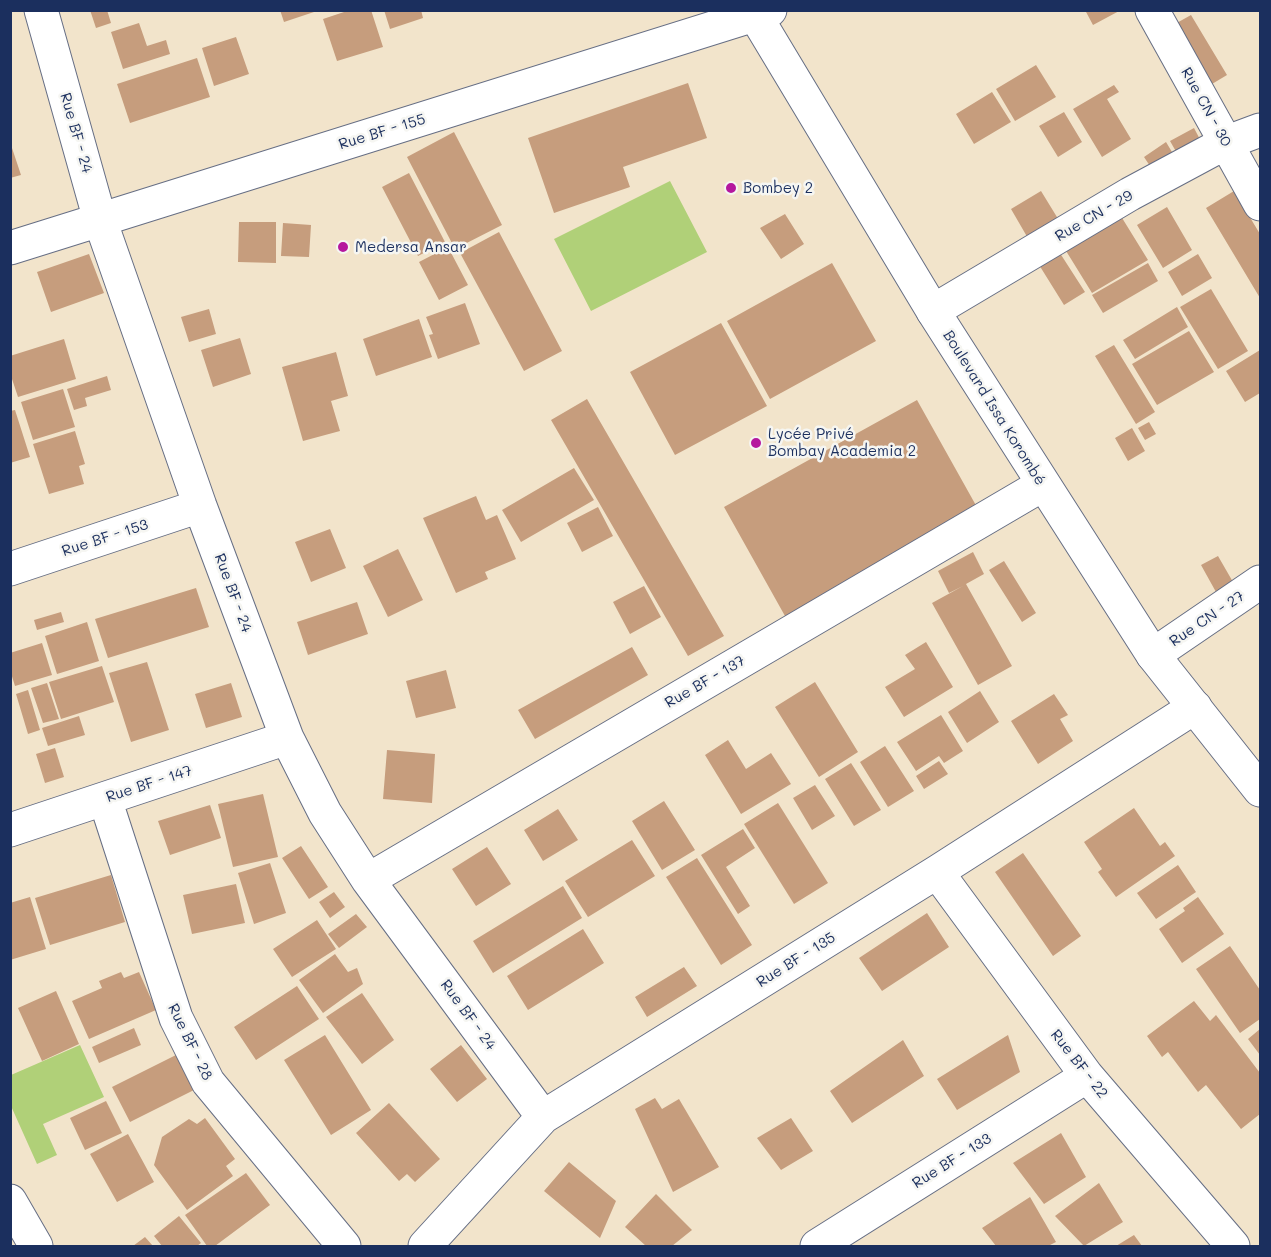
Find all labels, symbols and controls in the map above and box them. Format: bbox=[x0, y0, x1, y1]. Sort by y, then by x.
street label: Rue CN - 30 bbox=[1177, 64, 1235, 150]
street label: Rue BF - 24 bbox=[56, 91, 96, 175]
street label: Rue BF - 155 bbox=[336, 110, 428, 154]
place label: Bombey 2 bbox=[743, 179, 813, 197]
marker: Bombey 2 bbox=[724, 181, 738, 195]
street label: Rue CN - 29 bbox=[1052, 186, 1136, 246]
place label: Medersa Ansar bbox=[355, 238, 467, 256]
marker: Medersa Ansar bbox=[336, 240, 350, 254]
street label: Boulevard Issa Korombé bbox=[939, 327, 1049, 489]
place label: Lycée Privé Bombay Academia 2 bbox=[768, 425, 916, 460]
marker: Lycée Privé Bombay Academia 2 bbox=[749, 436, 763, 450]
street label: Rue BF - 153 bbox=[60, 516, 150, 560]
street label: Rue BF - 24 bbox=[210, 551, 256, 635]
street label: Rue CN - 27 bbox=[1166, 587, 1248, 651]
street label: Rue BF - 137 bbox=[662, 652, 748, 712]
street label: Rue BF - 147 bbox=[104, 762, 194, 806]
street label: Rue BF - 135 bbox=[753, 929, 839, 991]
street label: Rue BF - 24 bbox=[436, 976, 500, 1054]
street label: Rue BF - 28 bbox=[164, 1001, 216, 1083]
street label: Rue BF - 22 bbox=[1047, 1026, 1111, 1102]
street label: Rue BF - 133 bbox=[909, 1130, 995, 1192]

